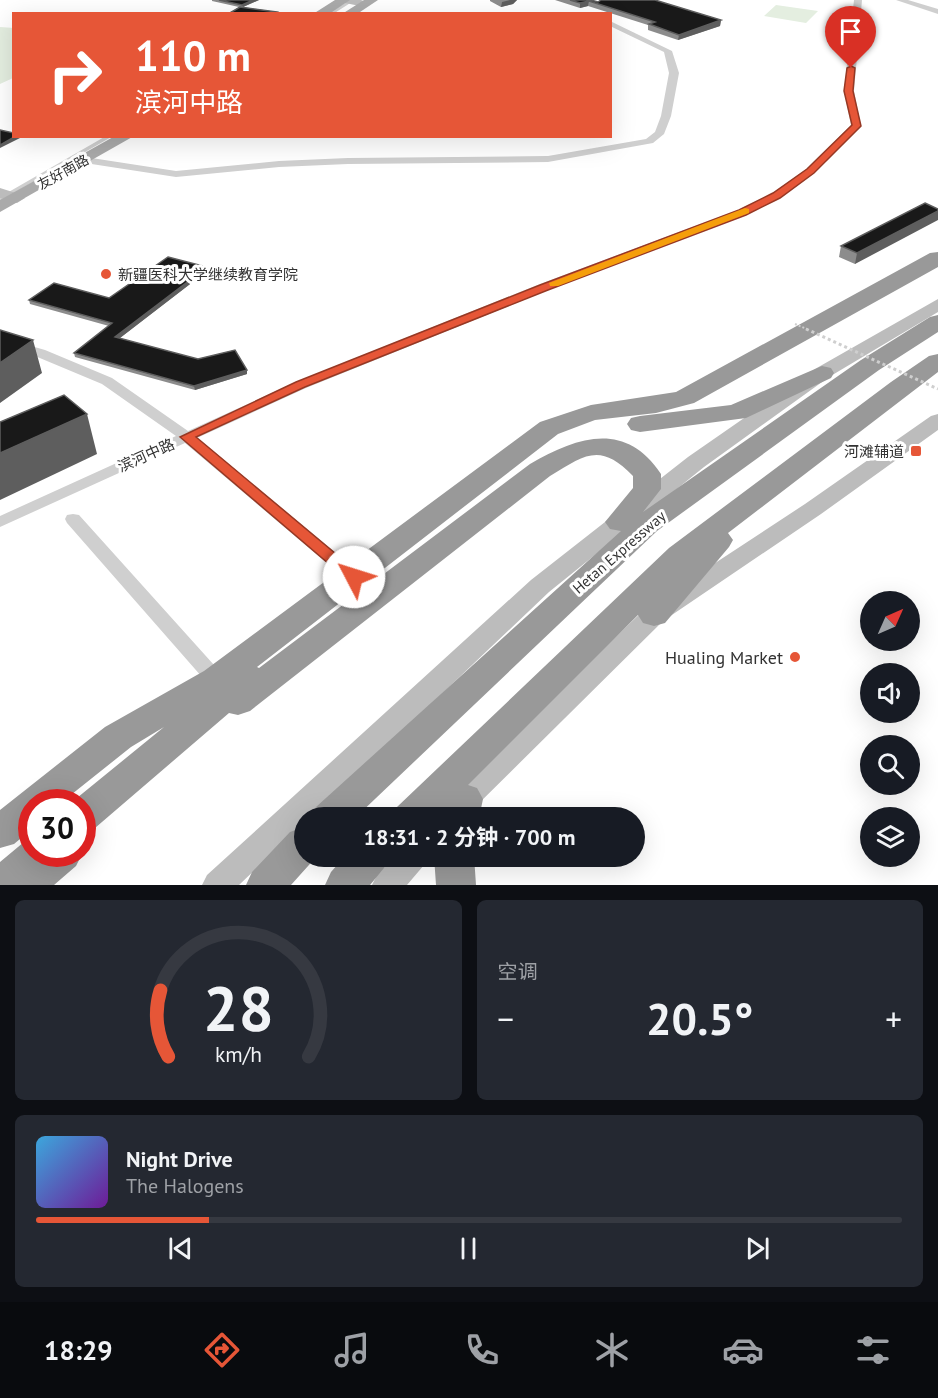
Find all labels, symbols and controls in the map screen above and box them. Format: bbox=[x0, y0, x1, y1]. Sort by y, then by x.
pin bbox=[825, 6, 876, 68]
icon: arrive bbox=[834, 15, 867, 48]
text: 110 m bbox=[135, 28, 251, 83]
icon: right bbox=[36, 36, 114, 114]
text: 滨河中路 bbox=[135, 85, 243, 119]
street label: 友好南路 bbox=[34, 151, 92, 193]
place label: 新疆医科大学继续教育学院 bbox=[118, 265, 298, 284]
marker: 新疆医科大学继续教育学院 bbox=[99, 267, 113, 281]
street label: 滨河中路 bbox=[115, 434, 177, 476]
place label: 河滩辅道 bbox=[844, 442, 904, 461]
marker: 河滩辅道 bbox=[909, 444, 923, 458]
street label: Hetan Expressway bbox=[569, 506, 669, 598]
position arrow bbox=[322, 545, 386, 609]
north arrow bbox=[860, 591, 920, 651]
map controls bbox=[860, 591, 920, 867]
place label: Hualing Market bbox=[665, 646, 783, 669]
marker: Hualing Market bbox=[788, 650, 802, 664]
button: sound bbox=[860, 663, 920, 723]
button: search bbox=[860, 735, 920, 795]
speed limit sign: 30 bbox=[18, 789, 96, 867]
button: layers bbox=[860, 807, 920, 867]
text: 18:31 · 2 分钟 · 700 m bbox=[364, 823, 575, 851]
text: 空调 bbox=[498, 959, 538, 985]
text: 28 bbox=[203, 967, 274, 1048]
text: 20.5° bbox=[646, 989, 753, 1047]
text: − bbox=[498, 997, 514, 1040]
text: + bbox=[885, 997, 902, 1040]
text: km/h bbox=[215, 1040, 262, 1068]
text: Night Drive bbox=[126, 1145, 233, 1173]
text: The Halogens bbox=[126, 1173, 244, 1199]
icon: previous bbox=[164, 1232, 197, 1265]
icon: pause bbox=[452, 1232, 485, 1265]
icon: next bbox=[741, 1232, 774, 1265]
icon: directions bbox=[201, 1329, 243, 1371]
icon: music bbox=[331, 1329, 373, 1371]
icon: phone bbox=[461, 1329, 503, 1371]
icon: climate bbox=[591, 1329, 633, 1371]
icon: car bbox=[722, 1329, 764, 1371]
icon: filters bbox=[852, 1329, 894, 1371]
text: 18:29 bbox=[44, 1333, 113, 1367]

